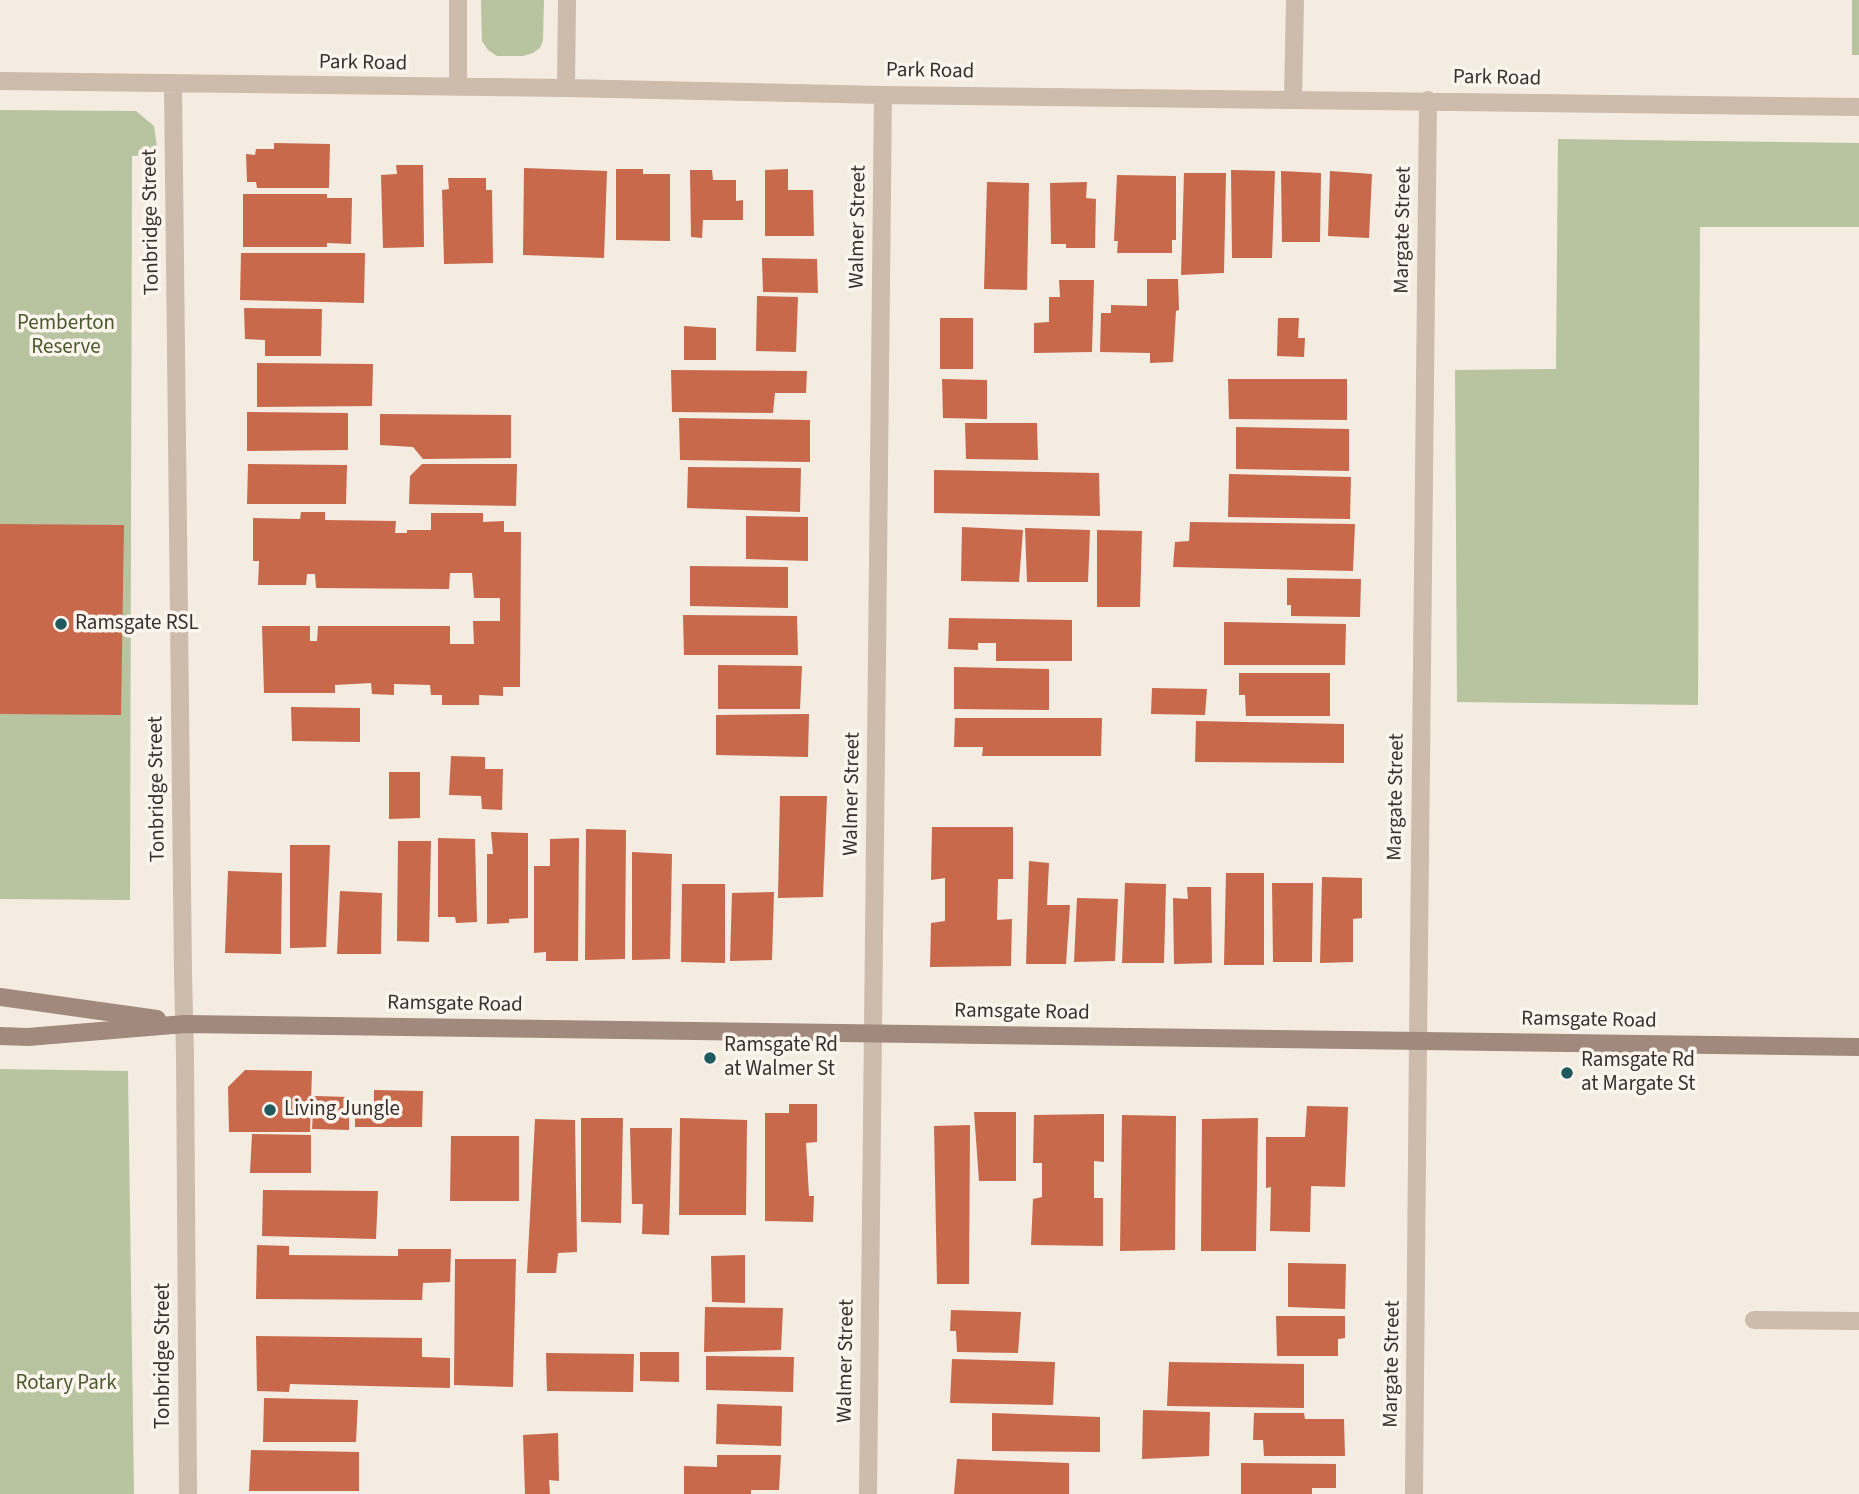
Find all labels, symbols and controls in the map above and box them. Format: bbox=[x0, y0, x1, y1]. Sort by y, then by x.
street label: Park Road bbox=[319, 51, 407, 77]
street label: Park Road bbox=[886, 59, 974, 85]
street label: Park Road bbox=[1453, 66, 1541, 92]
street label: Tonbridge Street bbox=[138, 149, 166, 295]
street label: Walmer Street bbox=[845, 165, 873, 289]
street label: Margate Street bbox=[1390, 166, 1418, 294]
park label: Pemberton Reserve bbox=[17, 311, 115, 361]
place label: Ramsgate RSL bbox=[75, 611, 199, 637]
marker: Ramsgate RSL bbox=[53, 616, 69, 632]
street label: Tonbridge Street bbox=[144, 716, 172, 862]
street label: Walmer Street bbox=[839, 732, 867, 856]
street label: Margate Street bbox=[1383, 733, 1411, 861]
street label: Ramsgate Road bbox=[387, 991, 523, 1019]
street label: Ramsgate Road bbox=[954, 999, 1090, 1027]
street label: Ramsgate Road bbox=[1521, 1007, 1657, 1035]
place label: Ramsgate Rd at Walmer St bbox=[724, 1033, 838, 1083]
place label: Ramsgate Rd at Margate St bbox=[1581, 1048, 1695, 1098]
marker: Ramsgate Rd at Walmer St bbox=[702, 1050, 718, 1066]
marker: Ramsgate Rd at Margate St bbox=[1559, 1065, 1575, 1081]
place label: Living Jungle bbox=[284, 1097, 400, 1123]
marker: Living Jungle bbox=[262, 1102, 278, 1118]
street label: Tonbridge Street bbox=[151, 1283, 177, 1429]
street label: Walmer Street bbox=[833, 1299, 861, 1423]
street label: Margate Street bbox=[1379, 1300, 1407, 1428]
park label: Rotary Park bbox=[15, 1371, 117, 1397]

